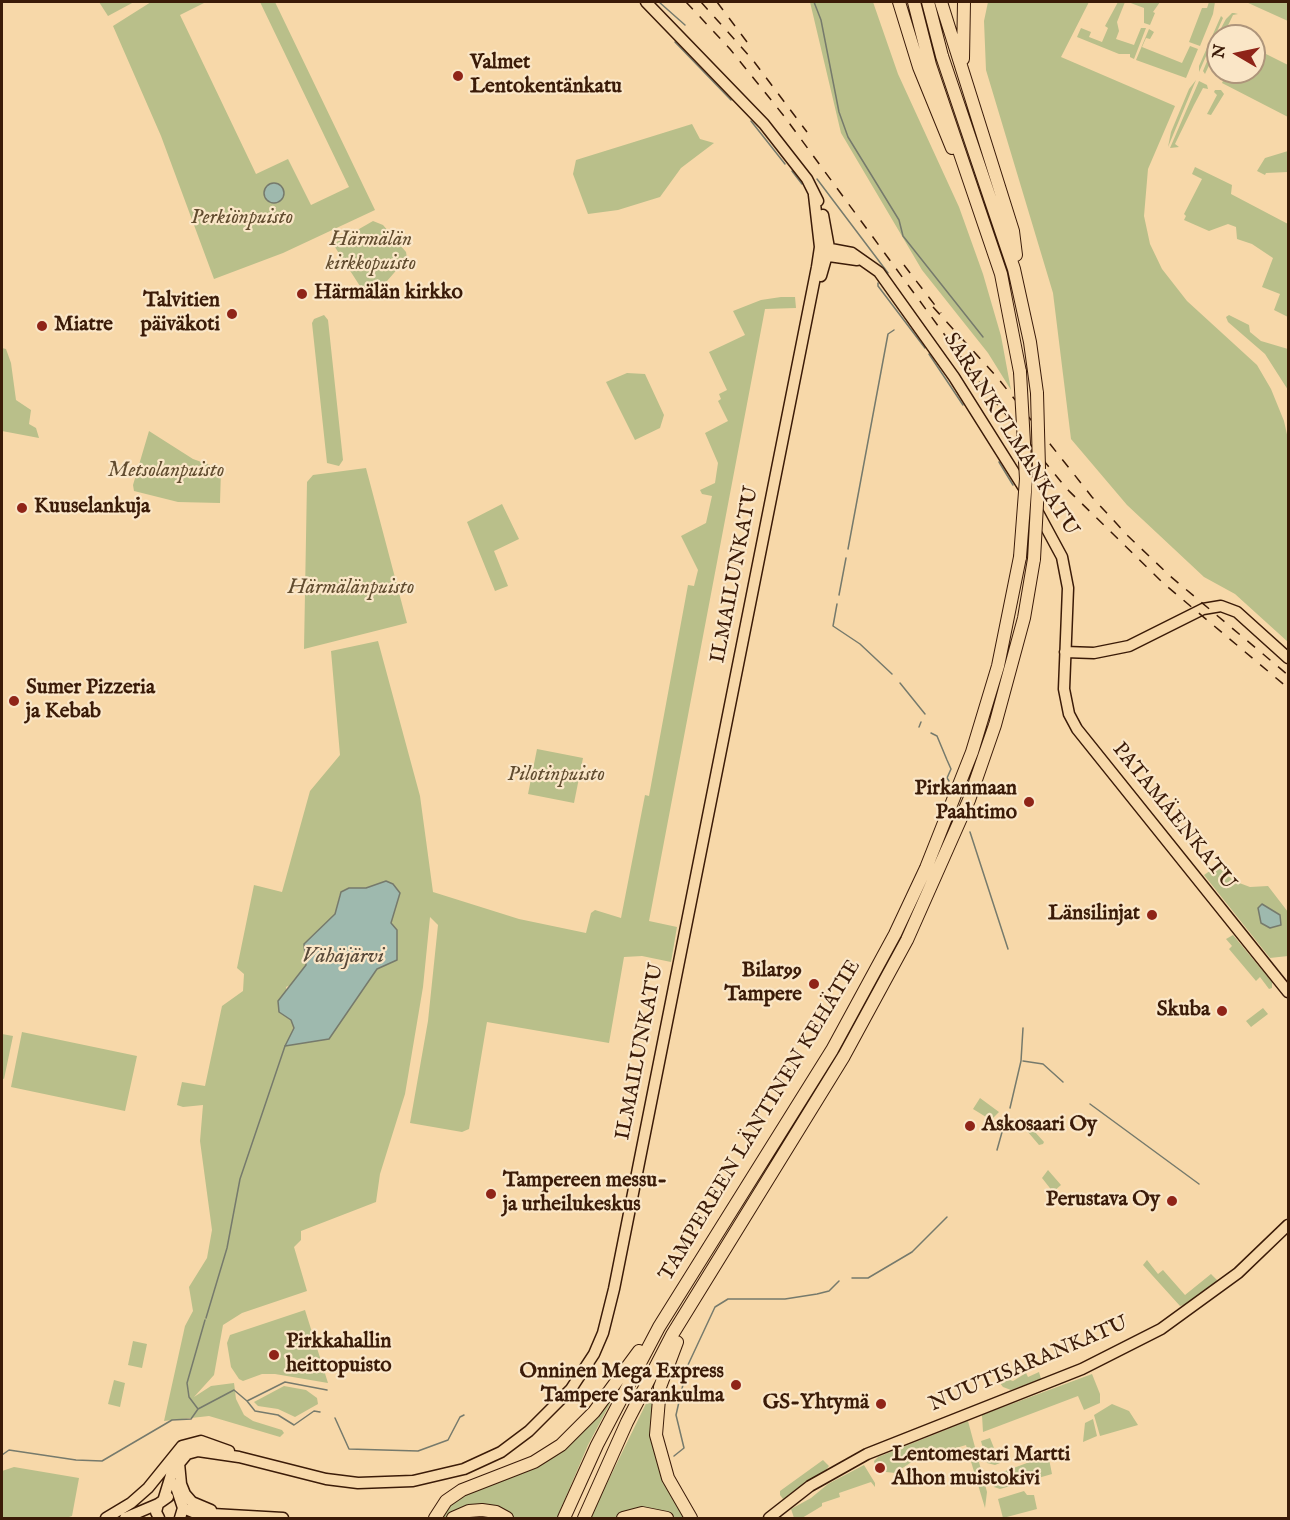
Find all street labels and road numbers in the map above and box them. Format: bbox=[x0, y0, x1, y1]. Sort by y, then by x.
street label: SARANKULMANKATU bbox=[937, 329, 1083, 541]
street label: ILMAILUNKATU bbox=[707, 485, 765, 665]
street label: PATAMÄENKATU bbox=[1106, 738, 1240, 896]
street label: TAMPEREEN LÄNTINEN KEHÄTIE bbox=[655, 956, 867, 1286]
street label: ILMAILUNKATU bbox=[612, 962, 670, 1142]
street label: NUUTISARANKATU bbox=[926, 1312, 1132, 1418]

